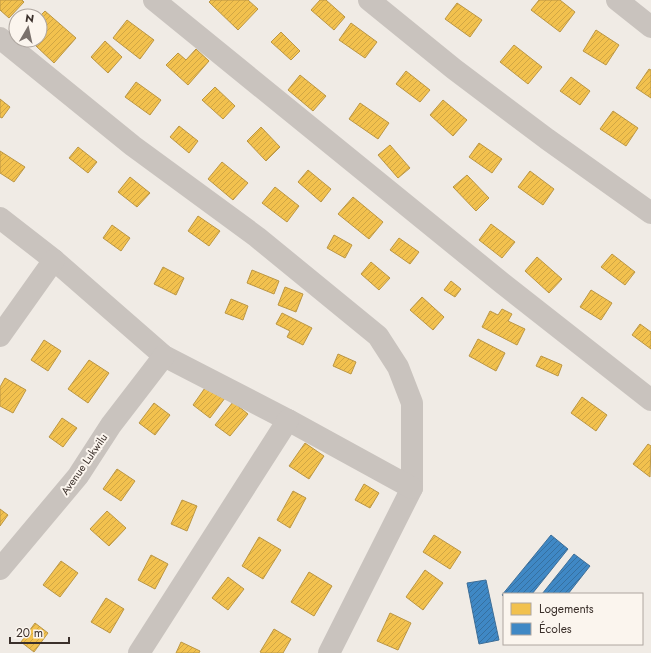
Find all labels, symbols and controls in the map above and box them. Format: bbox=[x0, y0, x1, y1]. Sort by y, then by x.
north arrow bbox=[8, 8, 48, 48]
text: N bbox=[24, 10, 35, 27]
street label: Avenue Lukwilu bbox=[57, 430, 111, 498]
legend bbox=[503, 593, 643, 645]
text: Logements bbox=[539, 600, 594, 618]
scale bar bbox=[10, 619, 69, 645]
text: Écoles bbox=[539, 620, 572, 638]
text: 20 m bbox=[16, 624, 43, 642]

